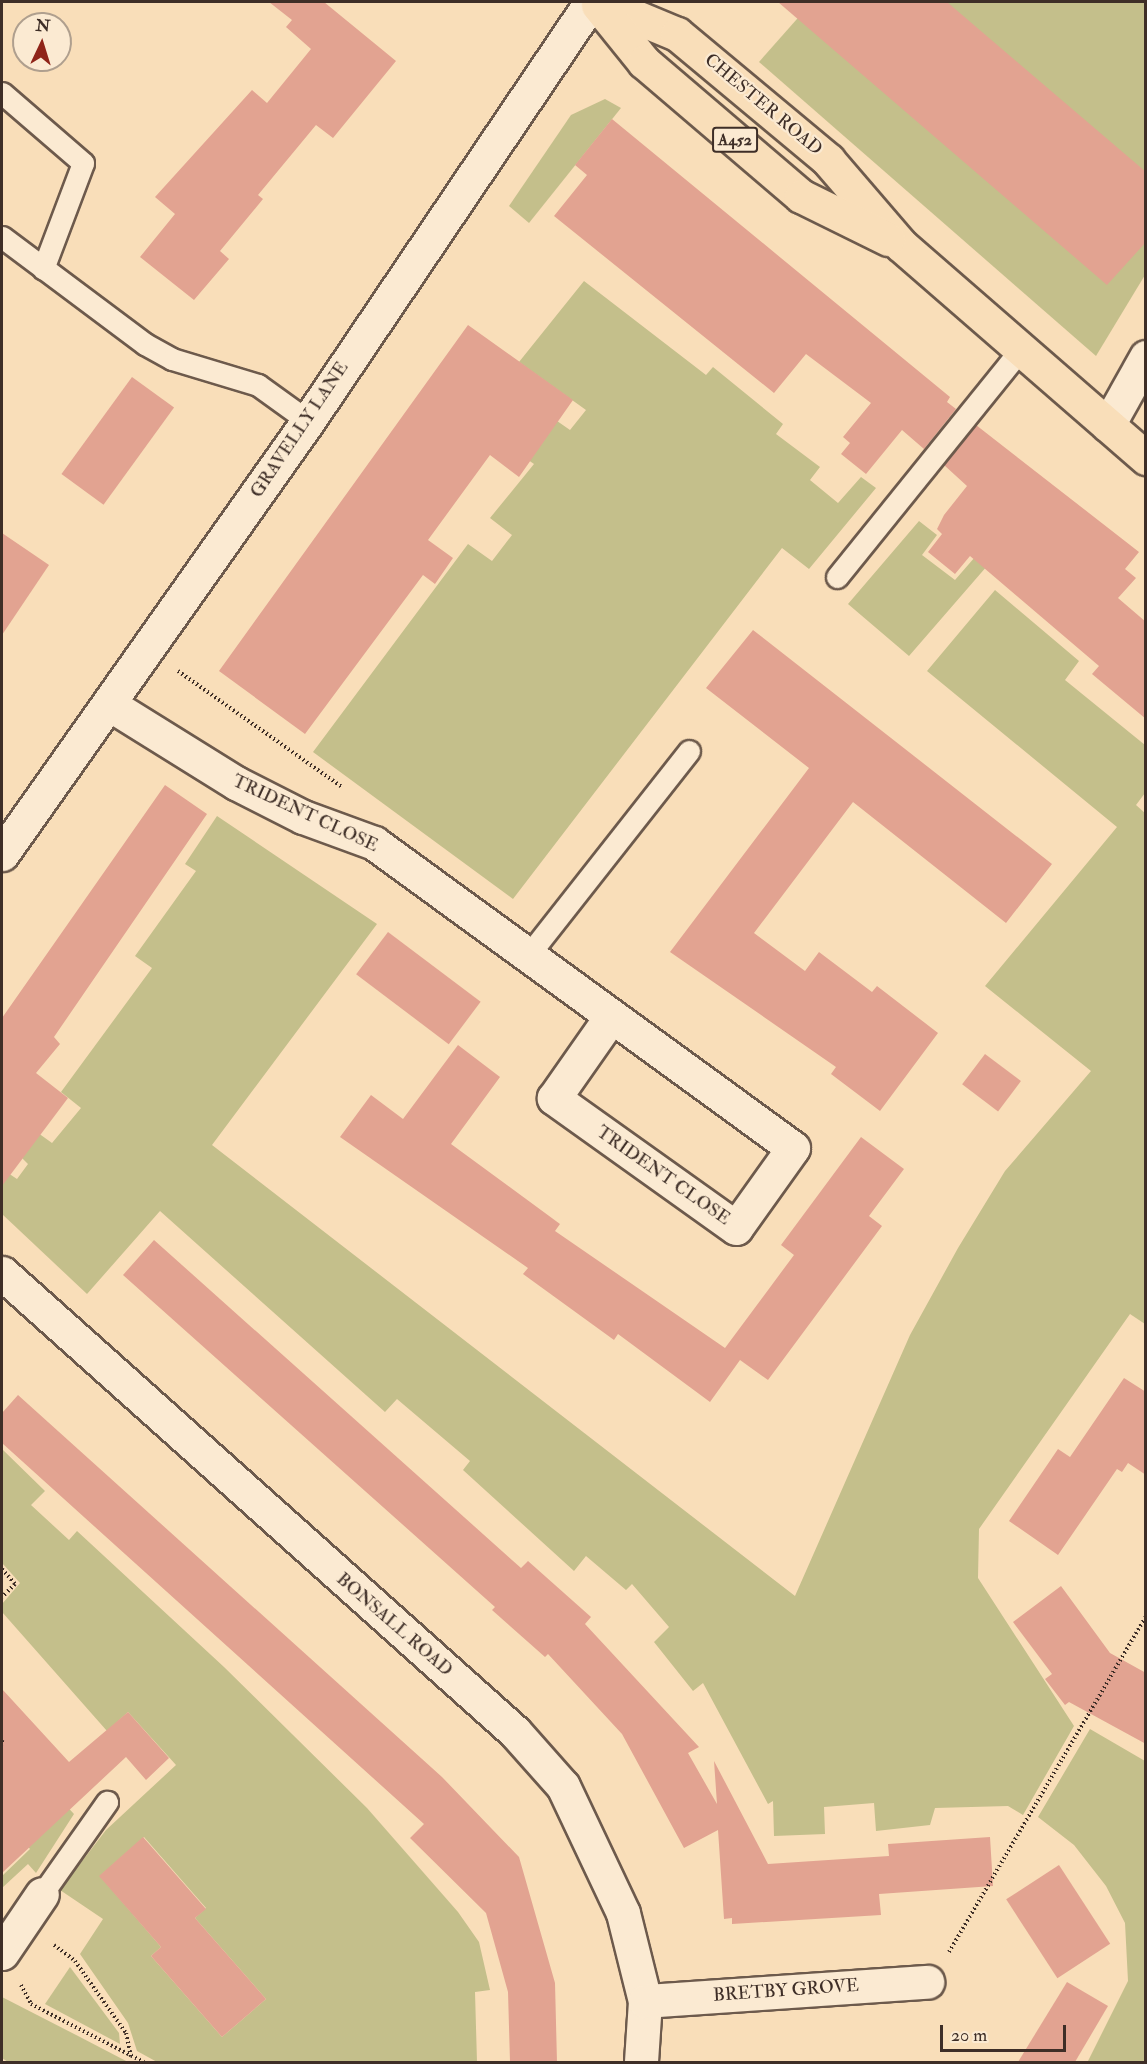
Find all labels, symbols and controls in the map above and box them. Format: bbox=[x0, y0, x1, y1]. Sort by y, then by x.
north arrow bbox=[12, 12, 72, 72]
text: N bbox=[35, 16, 51, 37]
street label: CHESTER ROAD bbox=[700, 49, 826, 161]
road number: A452 bbox=[711, 127, 759, 153]
street label: GRAVELLY LANE bbox=[246, 358, 354, 502]
street label: TRIDENT CLOSE bbox=[229, 771, 381, 857]
street label: TRIDENT CLOSE bbox=[592, 1122, 734, 1230]
street label: BONSALL ROAD bbox=[332, 1569, 456, 1681]
street label: BRETBY GROVE bbox=[712, 1975, 860, 2007]
scale bar bbox=[943, 2013, 1069, 2051]
text: 20 m bbox=[951, 2024, 987, 2047]

